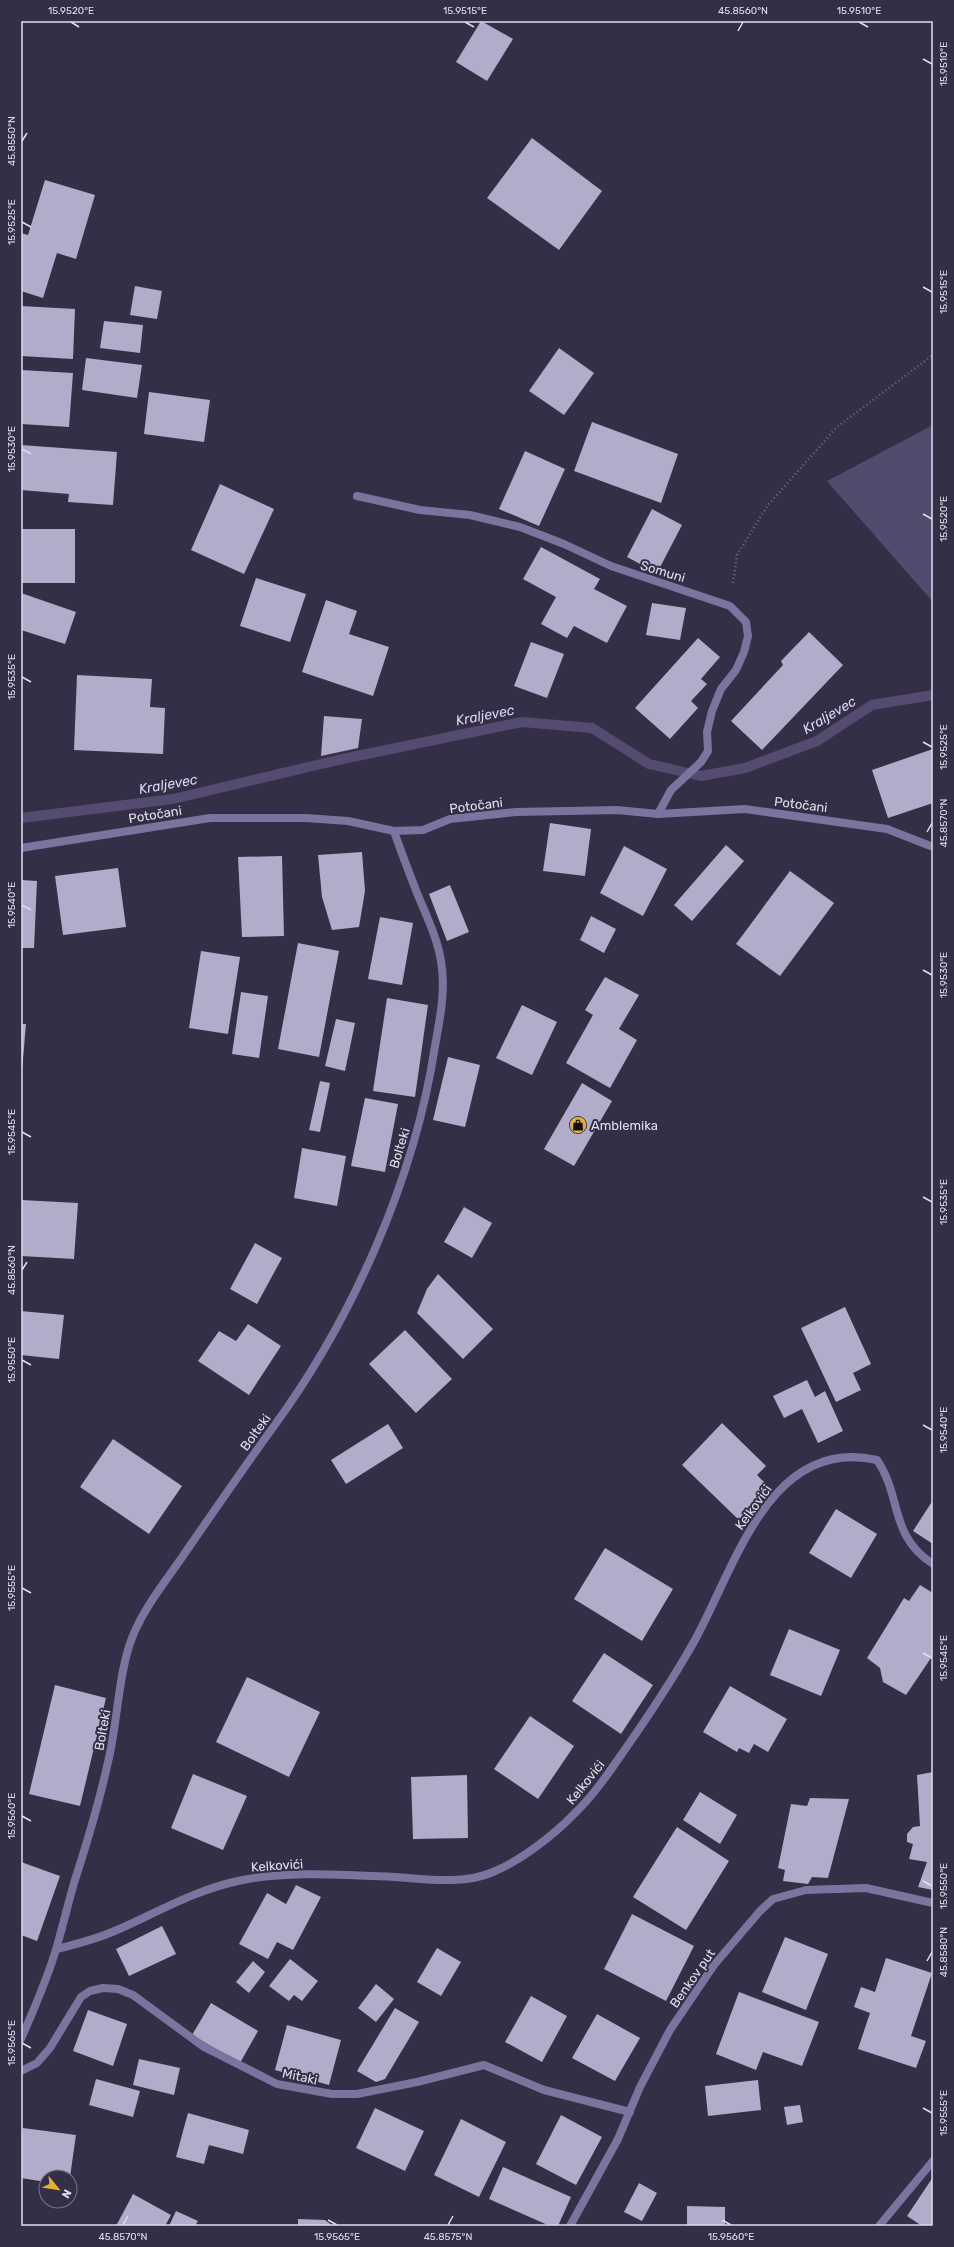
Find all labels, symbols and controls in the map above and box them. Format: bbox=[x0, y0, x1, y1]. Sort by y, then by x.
text: 15.9520°E bbox=[48, 5, 94, 17]
text: 15.9515°E bbox=[443, 5, 487, 17]
text: 45.8560°N bbox=[718, 5, 768, 17]
text: 15.9510°E bbox=[837, 5, 881, 17]
text: 15.9510°E bbox=[938, 42, 950, 86]
text: 45.8550°N bbox=[6, 116, 18, 166]
text: 15.9525°E bbox=[6, 199, 18, 245]
text: 15.9515°E bbox=[938, 270, 950, 314]
text: 15.9530°E bbox=[6, 426, 18, 472]
text: 15.9520°E bbox=[938, 496, 950, 542]
street label: Somuni bbox=[639, 558, 687, 585]
text: 15.9535°E bbox=[6, 654, 18, 700]
water label: Kraljevec bbox=[799, 693, 859, 738]
water label: Kraljevec bbox=[454, 701, 516, 729]
text: 15.9525°E bbox=[938, 724, 950, 770]
water label: Kraljevec bbox=[137, 771, 199, 798]
street label: Potočani bbox=[773, 794, 828, 815]
street label: Potočani bbox=[449, 795, 504, 816]
text: 45.8570°N bbox=[938, 798, 950, 848]
street label: Potočani bbox=[127, 803, 183, 826]
text: 15.9540°E bbox=[6, 882, 18, 928]
text: 15.9530°E bbox=[938, 952, 950, 998]
text: 15.9545°E bbox=[6, 1109, 18, 1155]
shop icon: Amblemika bbox=[568, 1115, 588, 1135]
place label: Amblemika bbox=[591, 1118, 658, 1133]
street label: Bolteki bbox=[386, 1126, 413, 1170]
text: 15.9535°E bbox=[938, 1179, 950, 1225]
text: 45.8560°N bbox=[6, 1245, 18, 1295]
text: 15.9550°E bbox=[6, 1337, 18, 1383]
text: 15.9540°E bbox=[938, 1407, 950, 1453]
street label: Bolteki bbox=[237, 1411, 274, 1454]
street label: Kelkovići bbox=[732, 1482, 775, 1533]
text: 15.9555°E bbox=[6, 1565, 18, 1611]
text: 15.9545°E bbox=[938, 1635, 950, 1681]
street label: Bolteki bbox=[92, 1708, 113, 1752]
street label: Kelkovići bbox=[563, 1757, 608, 1807]
text: 15.9560°E bbox=[6, 1793, 18, 1839]
street label: Kelkovići bbox=[250, 1856, 304, 1875]
text: 15.9550°E bbox=[938, 1863, 950, 1909]
text: 45.8580°N bbox=[938, 1927, 950, 1977]
street label: Benkov put bbox=[667, 1946, 718, 2011]
text: 15.9565°E bbox=[6, 2020, 18, 2066]
street label: Mitaki bbox=[281, 2065, 319, 2088]
text: 15.9555°E bbox=[938, 2090, 950, 2136]
north arrow bbox=[38, 2169, 78, 2209]
text: N bbox=[59, 2187, 74, 2200]
text: 45.8570°N bbox=[98, 2231, 148, 2243]
text: 15.9565°E bbox=[314, 2231, 360, 2243]
text: 45.8575°N bbox=[424, 2231, 472, 2243]
text: 15.9560°E bbox=[708, 2231, 754, 2243]

